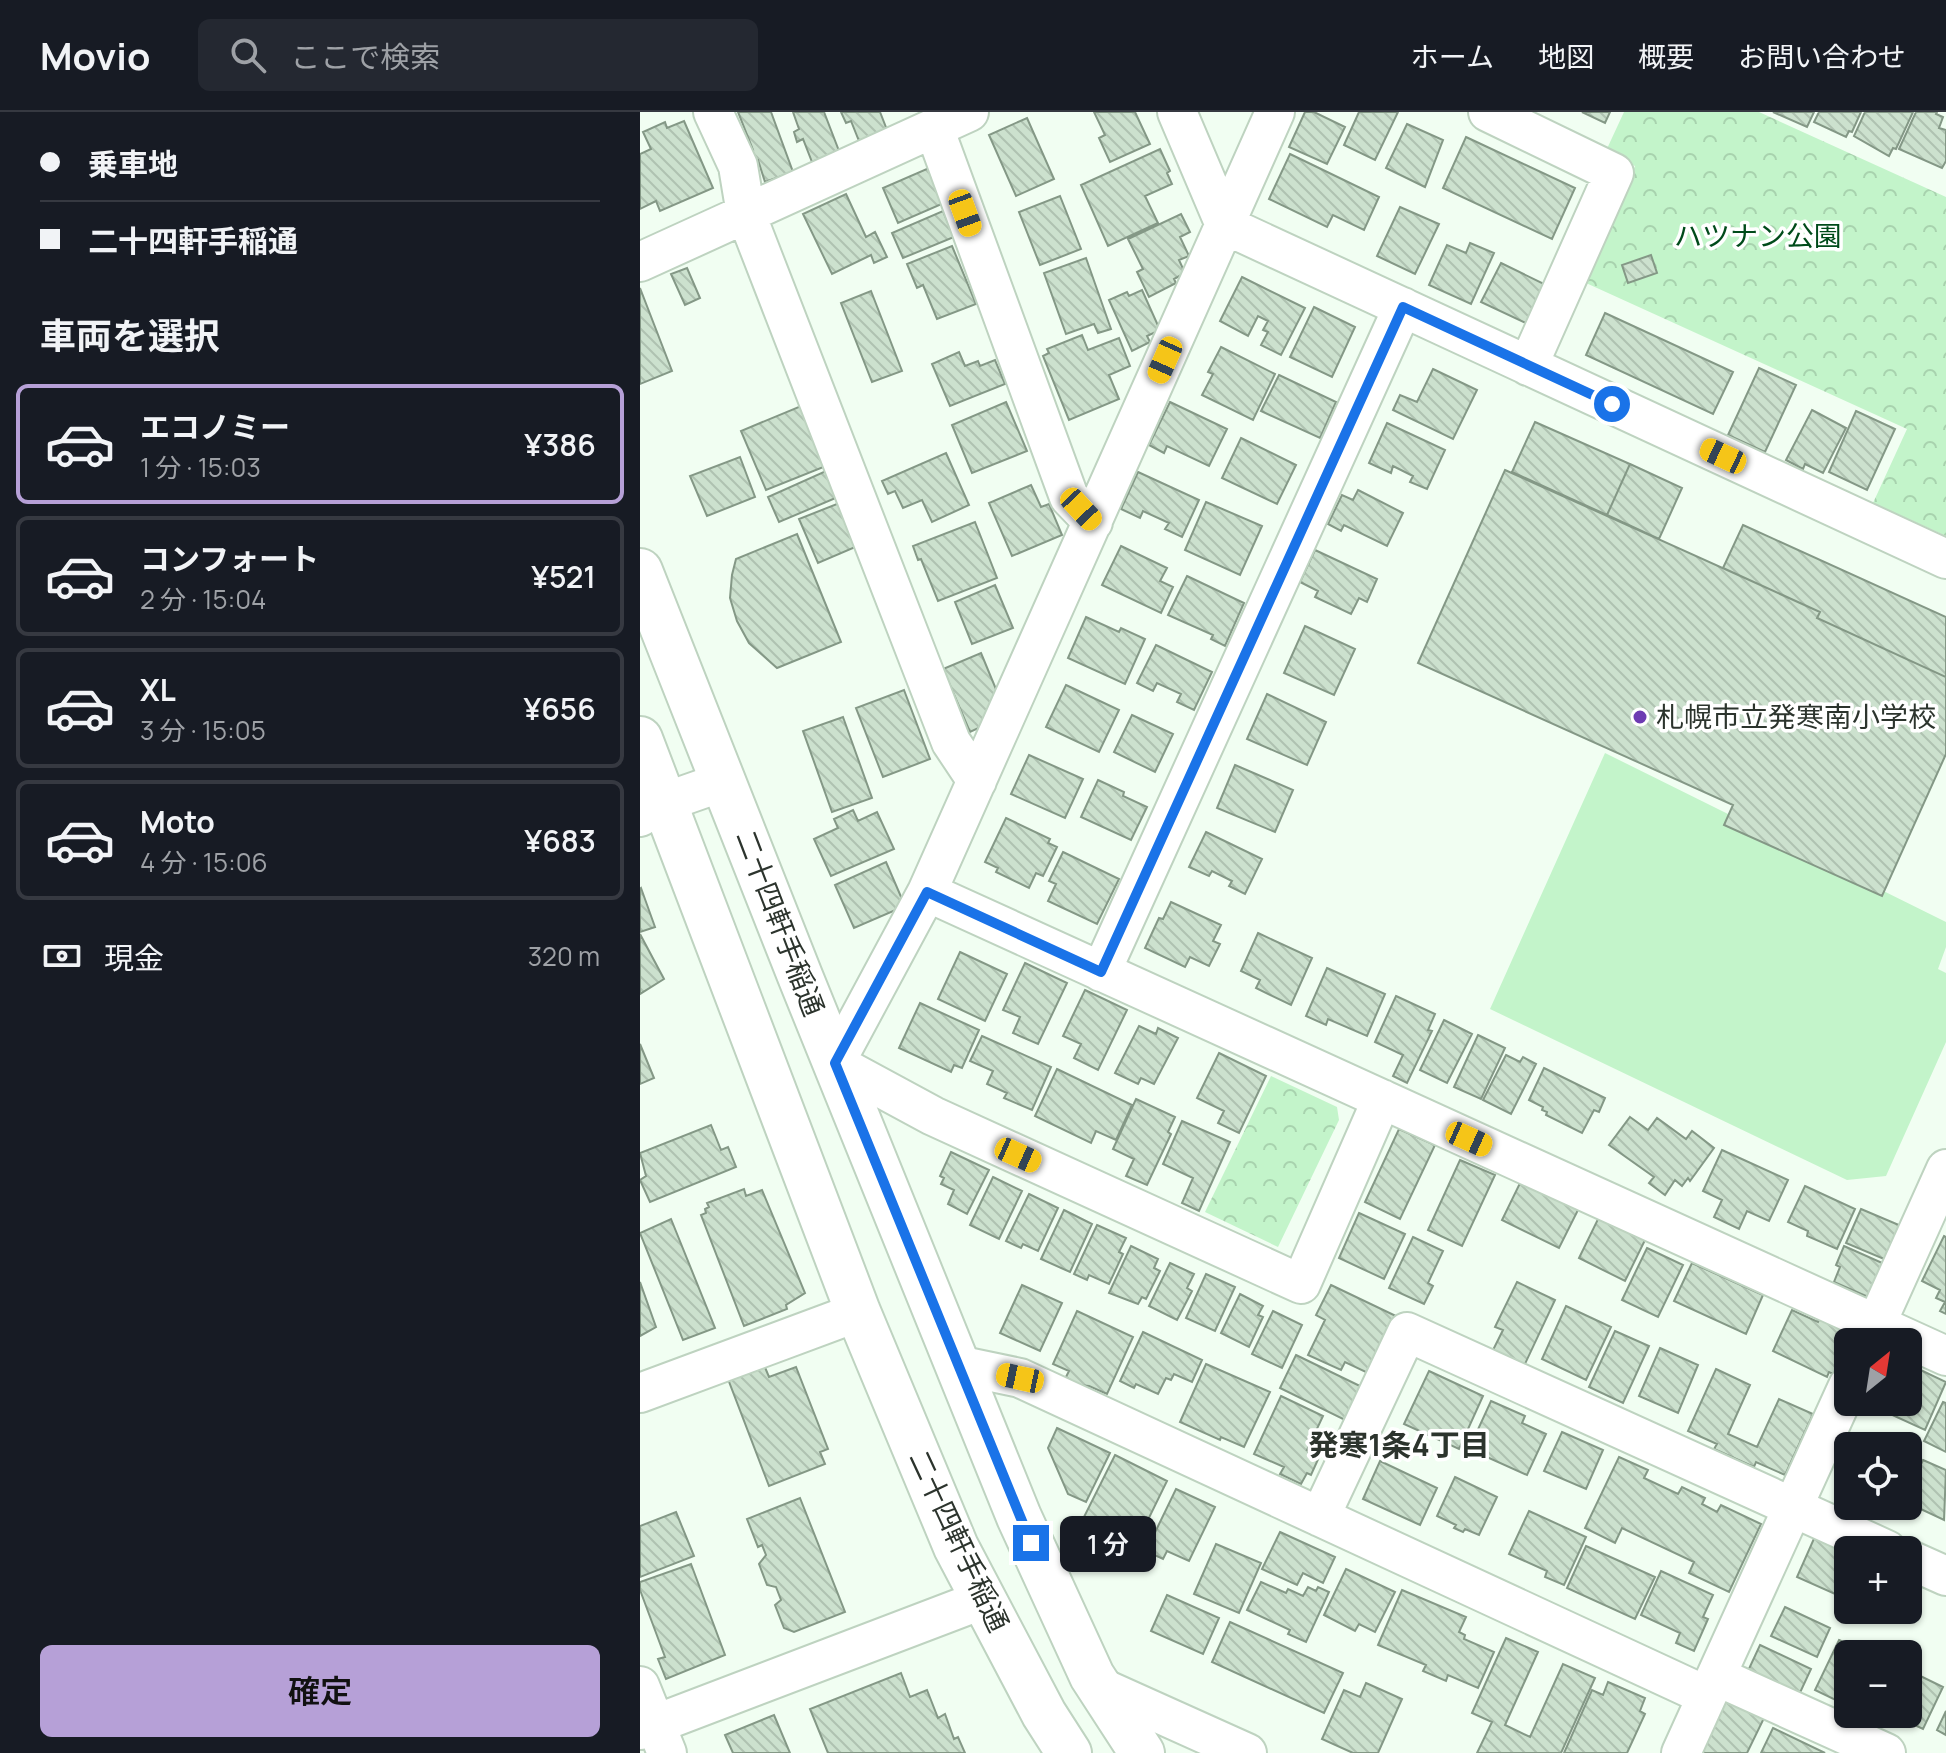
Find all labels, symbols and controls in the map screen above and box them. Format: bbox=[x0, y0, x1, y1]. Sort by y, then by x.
search box bbox=[198, 19, 758, 91]
text: Movio bbox=[40, 29, 150, 81]
icon: search bbox=[226, 33, 270, 77]
text: ここで検索 bbox=[290, 36, 440, 77]
text: ホーム bbox=[1411, 37, 1494, 75]
text: 地図 bbox=[1538, 37, 1594, 75]
text: 概要 bbox=[1638, 37, 1694, 75]
text: お問い合わせ bbox=[1738, 37, 1906, 75]
text: 乗車地 bbox=[88, 143, 178, 184]
car bbox=[946, 186, 984, 240]
park label: ハツナン公園 bbox=[1674, 216, 1842, 254]
text: 二十四軒手稲通 bbox=[88, 220, 298, 261]
text: 車両を選択 bbox=[40, 311, 220, 360]
car bbox=[1144, 333, 1186, 387]
route start bbox=[1594, 386, 1630, 422]
text: エコノミー bbox=[140, 406, 290, 447]
icon: car bbox=[44, 408, 116, 480]
text: ¥386 bbox=[524, 424, 596, 465]
car bbox=[1696, 435, 1750, 477]
text: 1 分 · 15:03 bbox=[140, 449, 261, 485]
car bbox=[1056, 483, 1106, 535]
text: コンフォート bbox=[140, 538, 319, 579]
icon: car bbox=[44, 540, 116, 612]
text: ¥521 bbox=[531, 556, 596, 597]
text: 2 分 · 15:04 bbox=[140, 581, 266, 617]
text: XL bbox=[140, 669, 176, 710]
icon: car bbox=[44, 672, 116, 744]
text: ¥656 bbox=[523, 688, 596, 729]
place label: 札幌市立発寒南小学校 bbox=[1656, 697, 1936, 735]
marker: 札幌市立発寒南小学校 bbox=[1631, 708, 1649, 726]
text: 3 分 · 15:05 bbox=[140, 712, 266, 748]
text: Moto bbox=[140, 801, 215, 842]
icon: car bbox=[44, 804, 116, 876]
text: ¥683 bbox=[524, 820, 596, 861]
street label: 二十四軒手稲通 bbox=[728, 824, 834, 1021]
text: 4 分 · 15:06 bbox=[140, 844, 268, 880]
icon: cash bbox=[40, 934, 84, 978]
text: 現金 bbox=[104, 937, 164, 978]
text: 320 m bbox=[528, 938, 600, 974]
car bbox=[1442, 1118, 1496, 1160]
car bbox=[991, 1134, 1045, 1176]
north arrow bbox=[1834, 1328, 1922, 1416]
map controls bbox=[1834, 1328, 1922, 1728]
car bbox=[994, 1361, 1046, 1395]
district label: 発寒1条4丁目 bbox=[1308, 1424, 1490, 1465]
button: locate bbox=[1834, 1432, 1922, 1520]
street label: 二十四軒手稲通 bbox=[901, 1444, 1019, 1637]
callout: 1 分 bbox=[1059, 1515, 1155, 1571]
route end bbox=[1013, 1525, 1049, 1561]
text: 1 分 bbox=[1087, 1526, 1129, 1562]
button: + bbox=[1834, 1536, 1922, 1624]
button: − bbox=[1834, 1640, 1922, 1728]
button: 確定 bbox=[40, 1645, 600, 1737]

